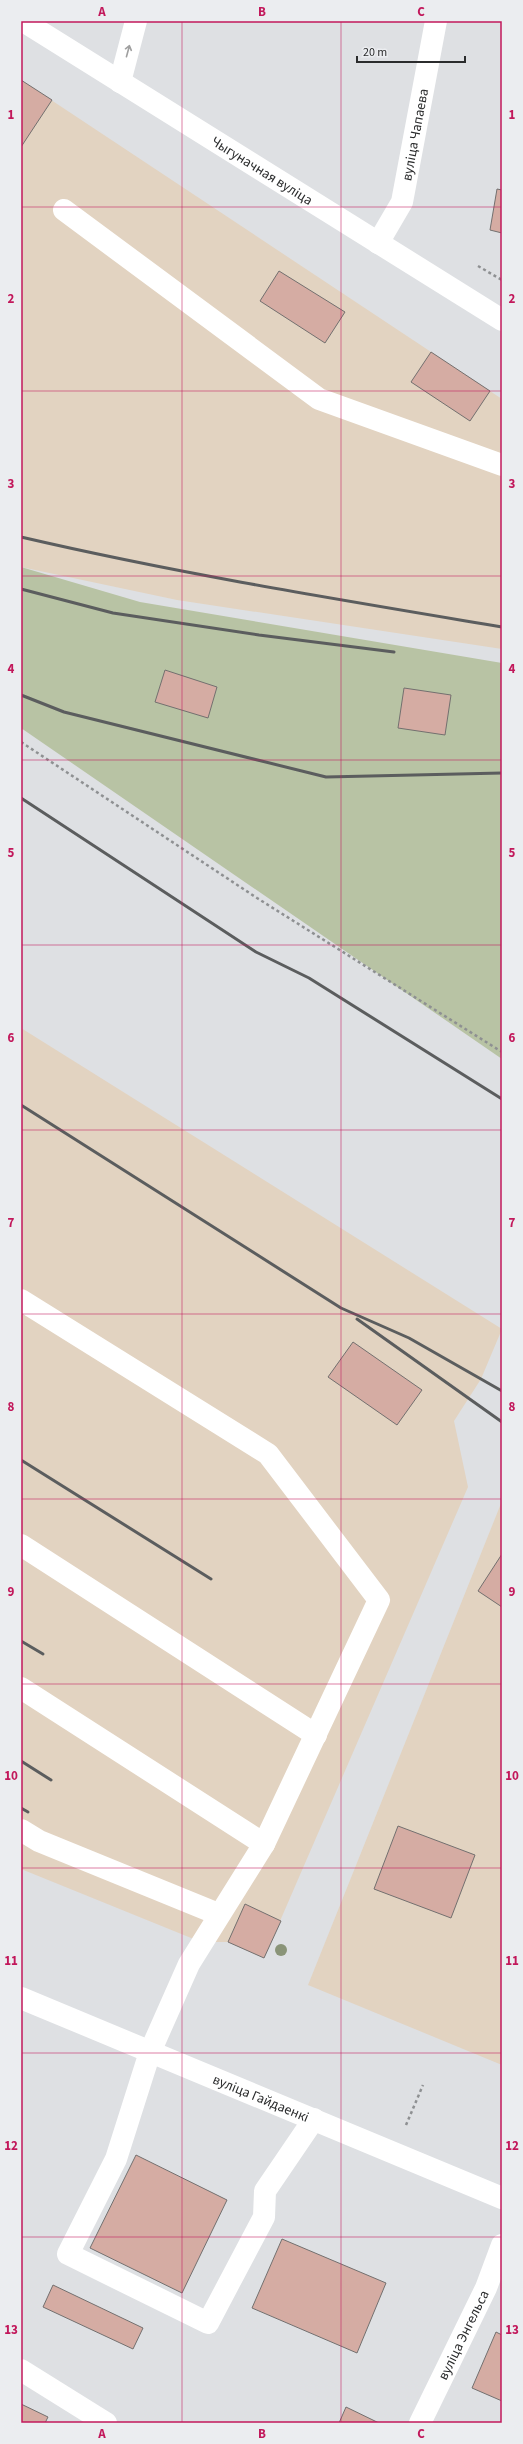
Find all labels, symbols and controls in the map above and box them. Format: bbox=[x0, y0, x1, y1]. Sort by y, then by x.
text: A bbox=[97, 3, 106, 21]
text: B bbox=[258, 3, 266, 21]
text: C bbox=[417, 3, 425, 21]
scale bar bbox=[357, 38, 465, 64]
text: 20 m bbox=[363, 44, 387, 61]
one-way arrow bbox=[125, 45, 132, 58]
street label: вуліца Чапаева bbox=[397, 87, 434, 183]
text: 1 bbox=[8, 106, 15, 124]
text: 1 bbox=[509, 106, 516, 124]
street label: Чыгуначная вуліца bbox=[207, 132, 316, 210]
text: 2 bbox=[8, 290, 15, 308]
text: 2 bbox=[509, 290, 516, 308]
text: 3 bbox=[8, 475, 15, 493]
text: 3 bbox=[509, 475, 516, 493]
text: 4 bbox=[8, 660, 15, 678]
text: 4 bbox=[509, 660, 516, 678]
text: 5 bbox=[8, 844, 15, 862]
text: 5 bbox=[509, 844, 516, 862]
text: 6 bbox=[8, 1029, 15, 1047]
text: 6 bbox=[509, 1029, 516, 1047]
text: 7 bbox=[8, 1214, 15, 1232]
text: 7 bbox=[509, 1214, 516, 1232]
text: 8 bbox=[8, 1398, 15, 1416]
text: 8 bbox=[509, 1398, 516, 1416]
text: 9 bbox=[8, 1583, 15, 1601]
text: 9 bbox=[509, 1583, 516, 1601]
text: 10 bbox=[4, 1767, 18, 1785]
text: 10 bbox=[505, 1767, 519, 1785]
text: 11 bbox=[4, 1952, 18, 1970]
text: 11 bbox=[505, 1952, 519, 1970]
street label: вуліца Гайдаенкі bbox=[209, 2070, 312, 2128]
text: 12 bbox=[4, 2137, 18, 2155]
text: 12 bbox=[505, 2137, 519, 2155]
street label: вуліца Энгельса bbox=[433, 2287, 494, 2384]
text: 13 bbox=[4, 2321, 18, 2339]
text: 13 bbox=[505, 2321, 519, 2339]
text: A bbox=[97, 2425, 106, 2443]
text: B bbox=[258, 2425, 266, 2443]
text: C bbox=[417, 2425, 425, 2443]

